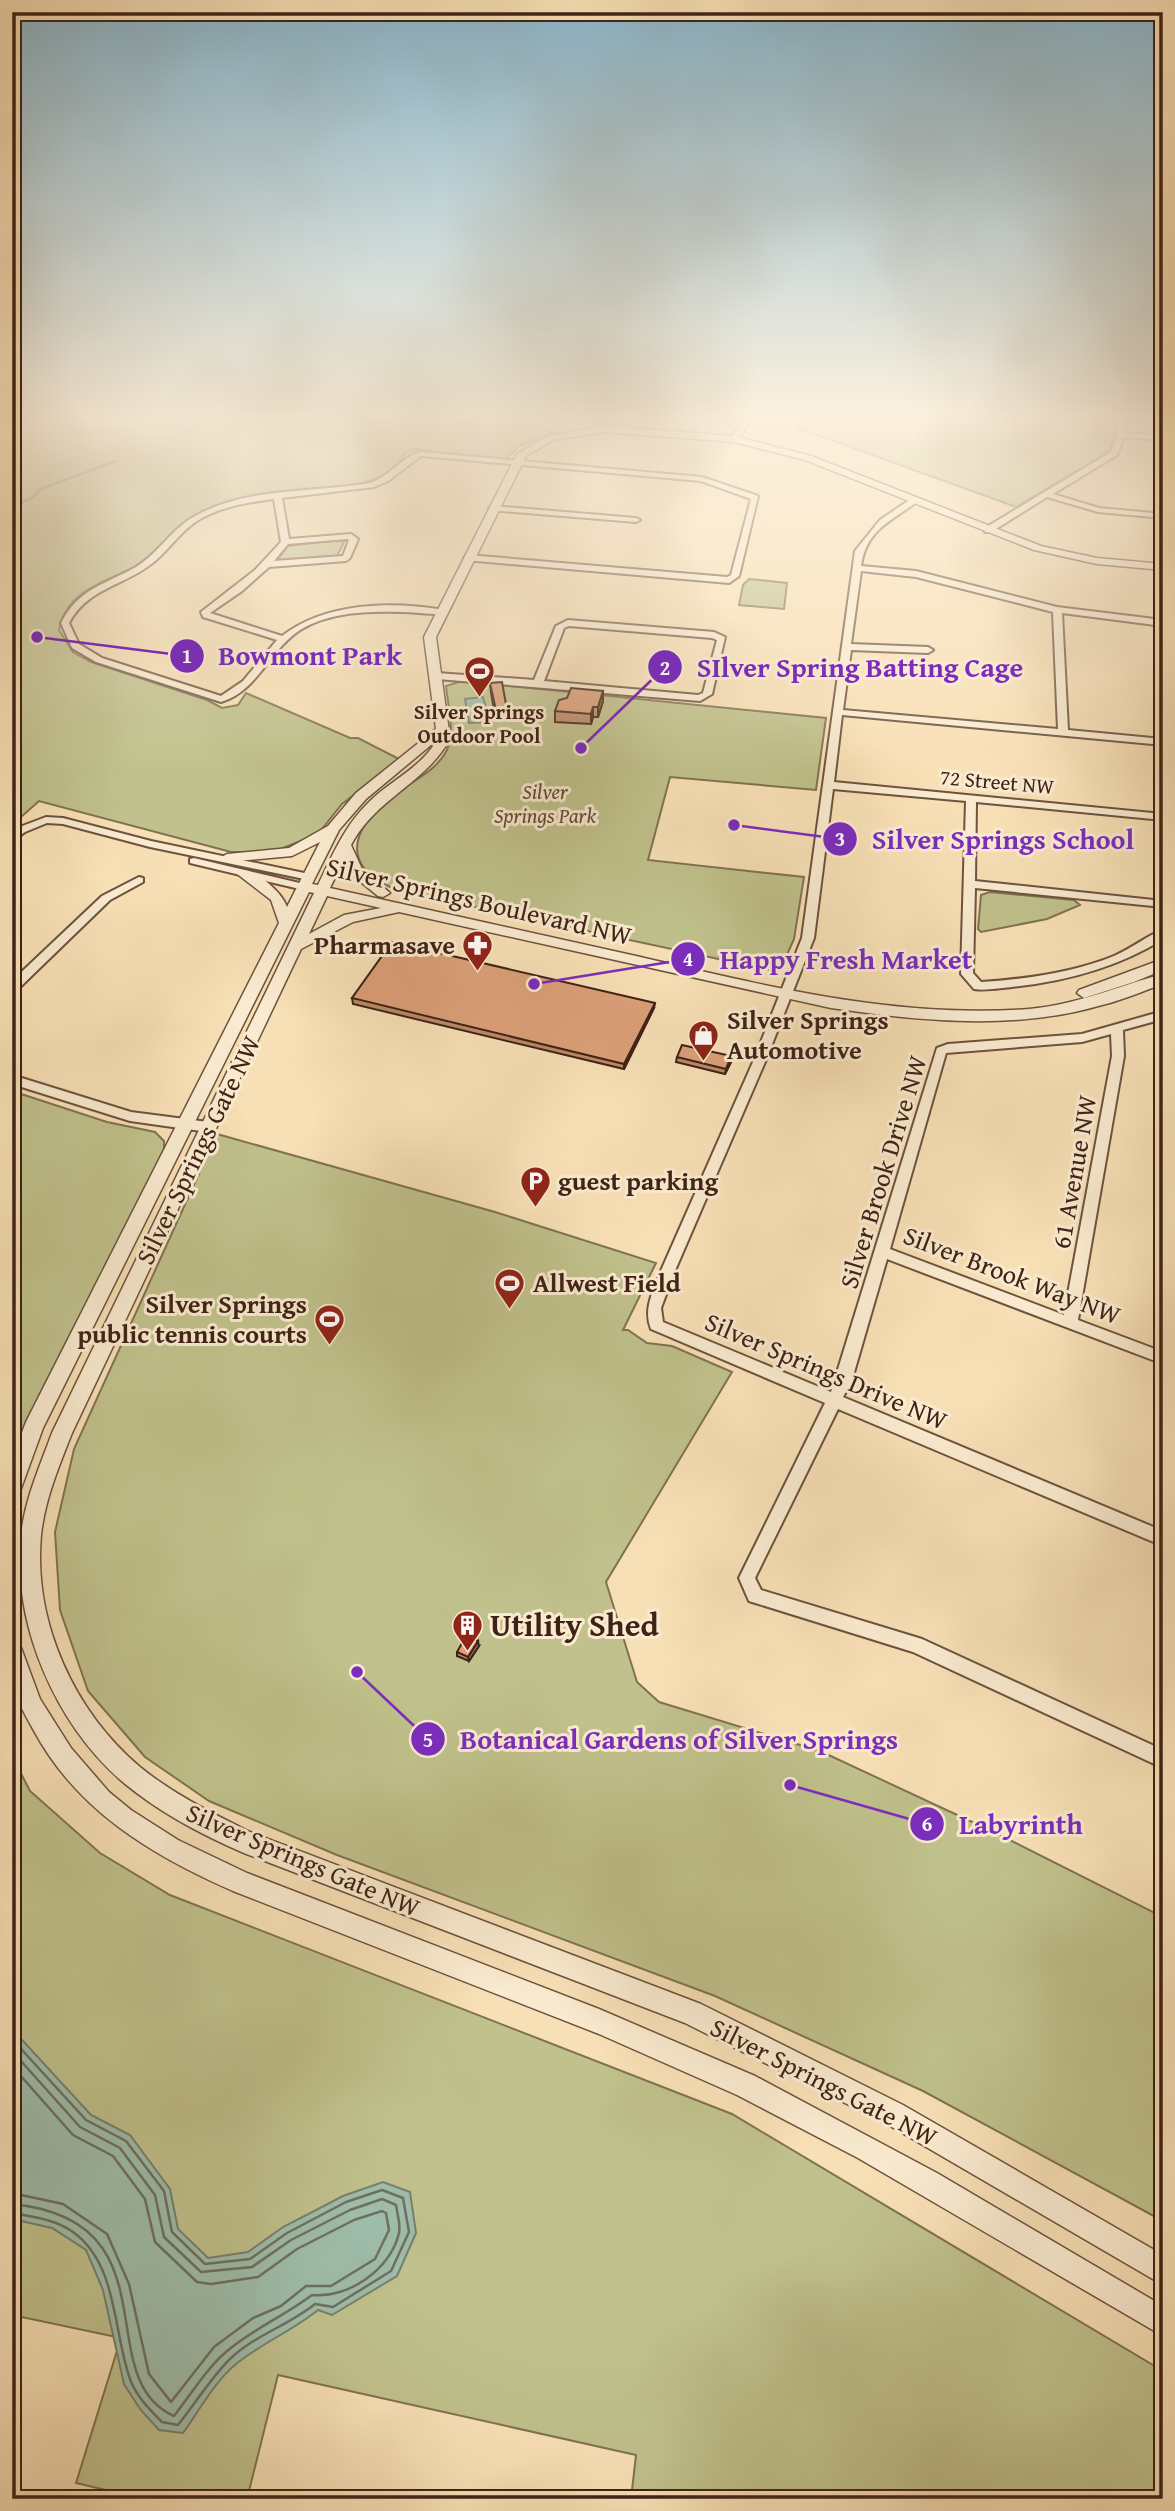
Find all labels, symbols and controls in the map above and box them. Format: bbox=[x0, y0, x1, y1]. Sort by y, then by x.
callout: Bowmont Park bbox=[169, 631, 416, 680]
text: Bowmont Park bbox=[218, 634, 403, 675]
text: 1 bbox=[182, 640, 192, 671]
callout: SIlver Spring Batting Cage bbox=[648, 643, 1037, 692]
text: SIlver Spring Batting Cage bbox=[697, 646, 1023, 687]
text: 2 bbox=[660, 652, 670, 683]
sports icon: Silver Springs Outdoor Pool bbox=[462, 655, 496, 699]
place label: Silver Springs Outdoor Pool bbox=[414, 696, 544, 751]
street label: 72 Street NW bbox=[939, 761, 1055, 802]
park label: Silver Springs Park bbox=[494, 776, 596, 831]
callout: Silver Springs School bbox=[823, 814, 1148, 863]
text: Silver Springs School bbox=[872, 818, 1135, 859]
text: 3 bbox=[835, 823, 845, 854]
street label: Silver Springs Boulevard NW bbox=[323, 846, 636, 955]
place label: Pharmasave bbox=[314, 925, 455, 964]
pharmacy icon: Pharmasave bbox=[461, 928, 495, 972]
callout: Happy Fresh Market bbox=[671, 934, 986, 983]
text: Happy Fresh Market bbox=[720, 938, 973, 979]
text: 4 bbox=[683, 943, 694, 974]
place label: Silver Springs Automotive bbox=[727, 1000, 889, 1069]
shop icon: Silver Springs Automotive bbox=[687, 1018, 721, 1062]
street label: Silver Springs Gate NW bbox=[125, 1029, 270, 1271]
street label: Silver Brook Drive NW bbox=[829, 1050, 937, 1293]
street label: 61 Avenue NW bbox=[1041, 1092, 1106, 1252]
place label: guest parking bbox=[558, 1161, 718, 1200]
parking icon: guest parking bbox=[518, 1164, 552, 1208]
street label: Silver Brook Way NW bbox=[898, 1215, 1126, 1334]
place label: Allwest Field bbox=[533, 1263, 681, 1302]
sports icon: Allwest Field bbox=[493, 1266, 527, 1310]
place label: Silver Springs public tennis courts bbox=[77, 1284, 307, 1353]
sports icon: Silver Springs public tennis courts bbox=[313, 1302, 347, 1346]
street label: Silver Springs Drive NW bbox=[699, 1302, 953, 1439]
place label: Utility Shed bbox=[490, 1601, 659, 1648]
building icon: Utility Shed bbox=[450, 1608, 484, 1652]
callout: Botanical Gardens of Silver Springs bbox=[411, 1715, 912, 1764]
text: Botanical Gardens of Silver Springs bbox=[460, 1718, 898, 1759]
text: 5 bbox=[423, 1724, 433, 1755]
street label: Silver Springs Gate NW bbox=[180, 1793, 426, 1926]
callout: Labyrinth bbox=[910, 1800, 1097, 1849]
text: Labyrinth bbox=[959, 1803, 1083, 1844]
text: 6 bbox=[922, 1808, 933, 1839]
street label: Silver Springs Gate NW bbox=[704, 2007, 945, 2156]

